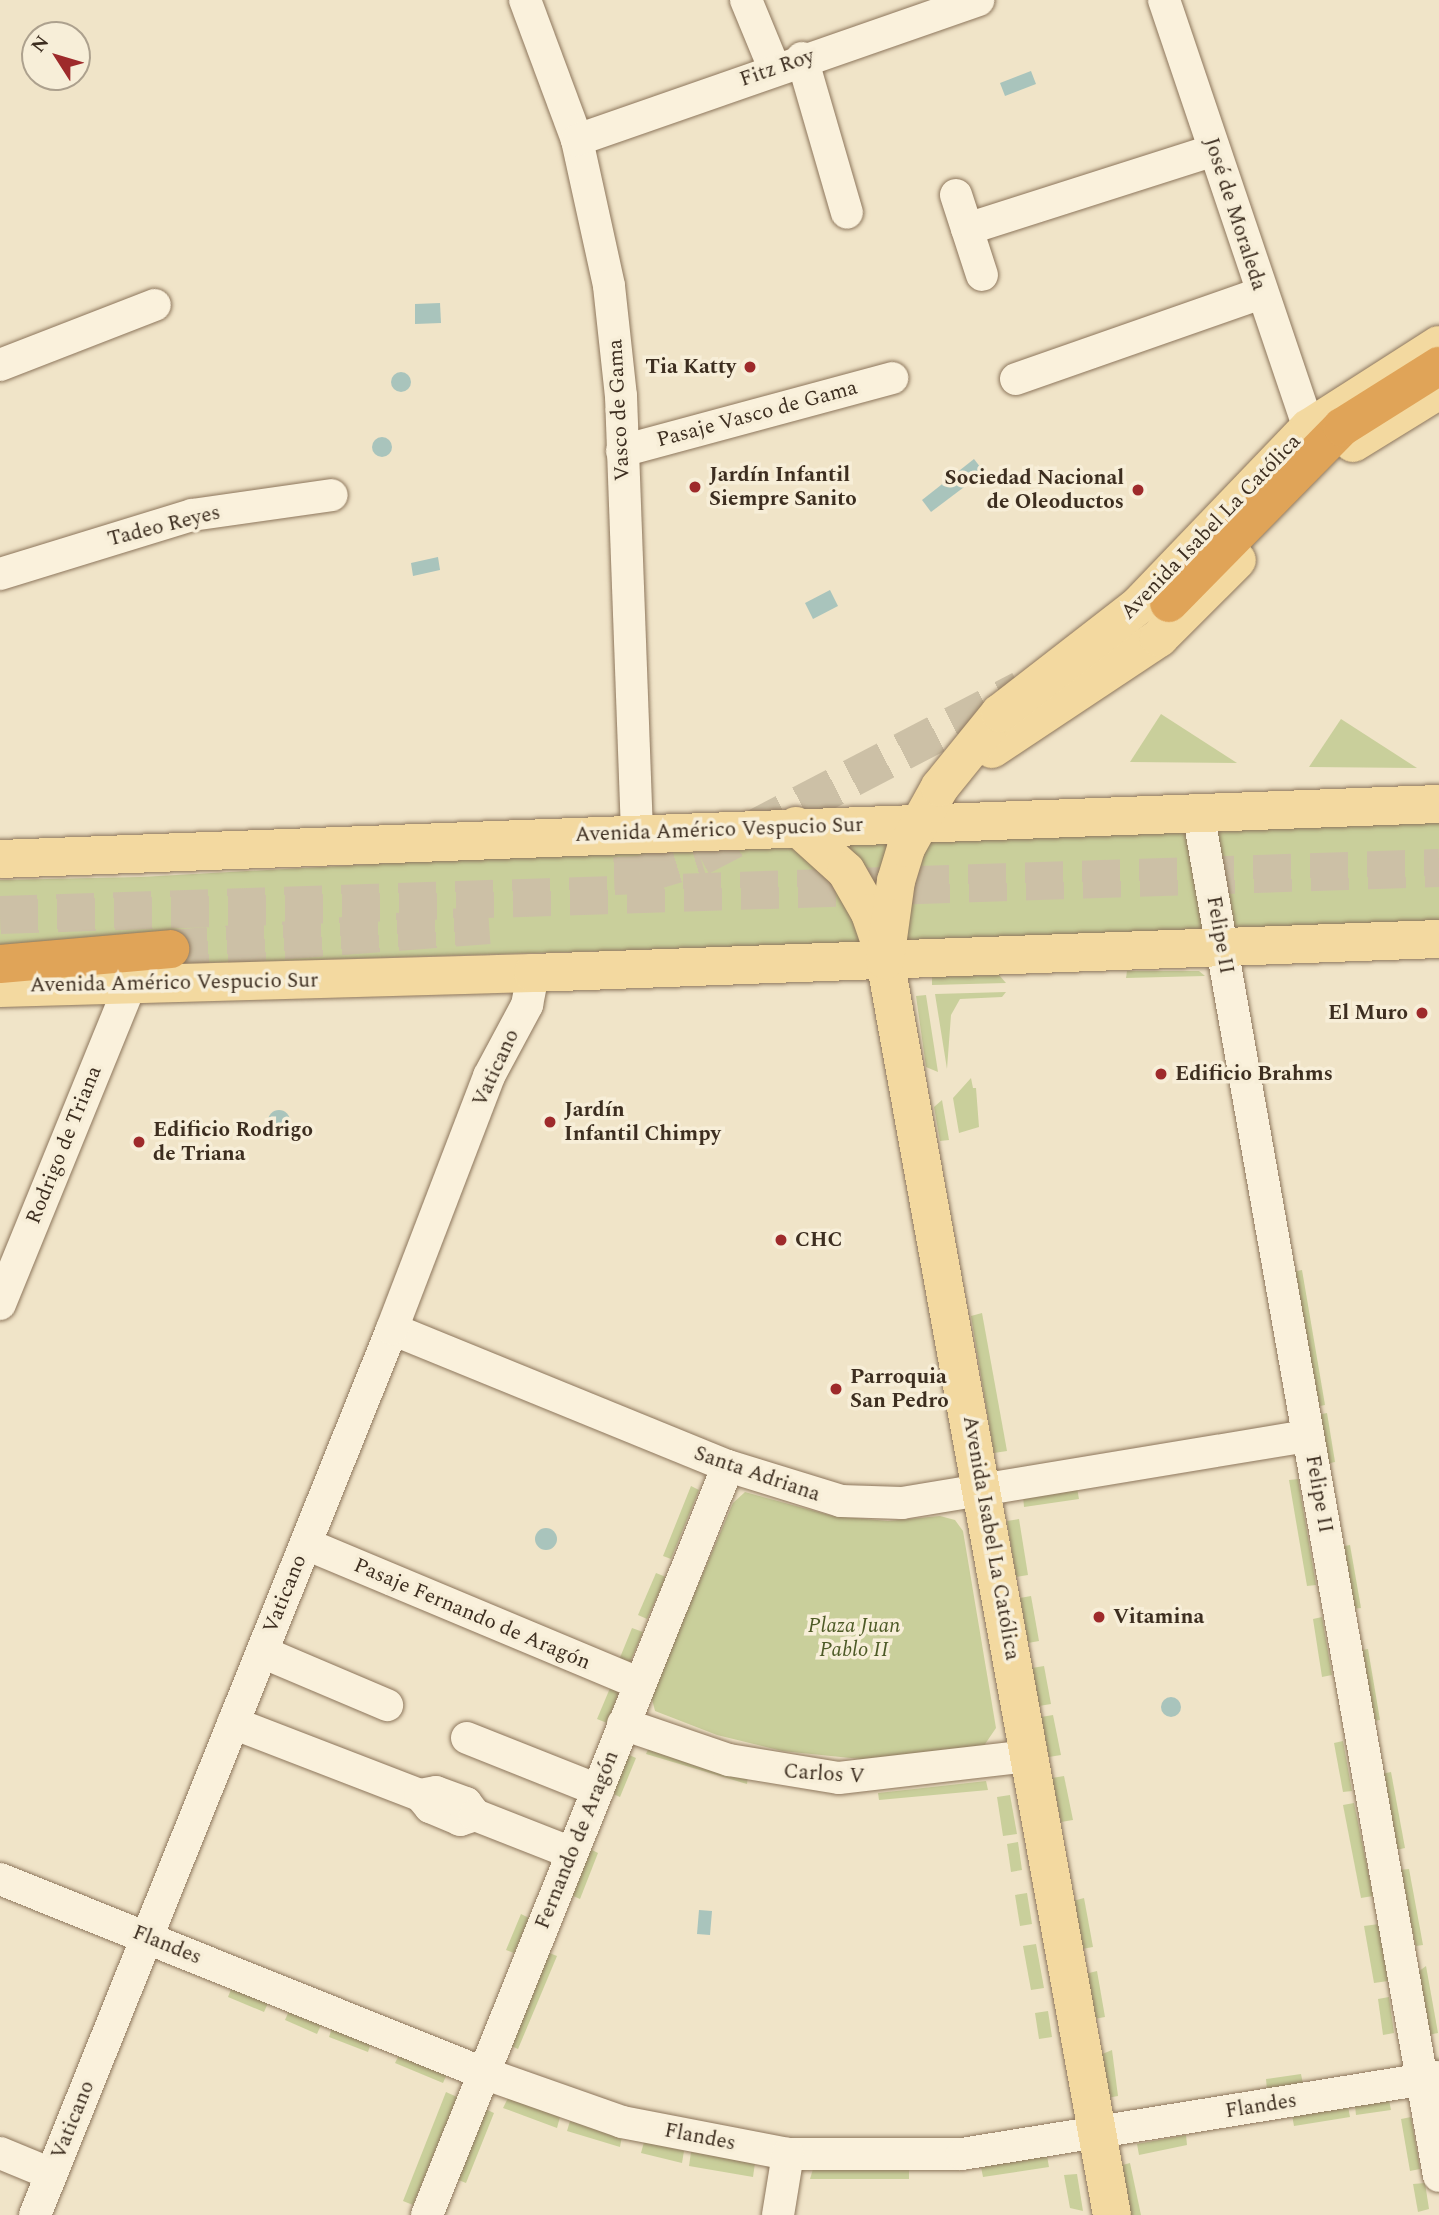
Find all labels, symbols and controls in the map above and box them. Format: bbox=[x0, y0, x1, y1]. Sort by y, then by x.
north arrow bbox=[21, 21, 91, 91]
text: N bbox=[24, 29, 57, 59]
street label: Fitz Roy bbox=[736, 43, 818, 93]
street label: José de Moraleda bbox=[1198, 134, 1272, 294]
street label: Vasco de Gama bbox=[603, 338, 635, 482]
place label: Tia Katty bbox=[645, 354, 736, 380]
marker: Tia Katty bbox=[742, 359, 758, 375]
street label: Pasaje Vasco de Gama bbox=[654, 375, 860, 453]
street label: Avenida Isabel La Católica bbox=[1116, 429, 1306, 625]
place label: Jardín Infantil Siempre Sanito bbox=[709, 462, 857, 512]
place label: Sociedad Nacional de Oleoductos bbox=[944, 465, 1124, 515]
marker: Jardín Infantil Siempre Sanito bbox=[687, 479, 703, 495]
marker: Sociedad Nacional de Oleoductos bbox=[1130, 482, 1146, 498]
street label: Tadeo Reyes bbox=[105, 500, 223, 552]
street label: Avenida Américo Vespucio Sur bbox=[574, 812, 864, 848]
street label: Felipe II bbox=[1201, 894, 1239, 976]
street label: Avenida Américo Vespucio Sur bbox=[30, 968, 318, 998]
place label: El Muro bbox=[1328, 1000, 1408, 1026]
marker: El Muro bbox=[1414, 1005, 1430, 1021]
street label: Vaticano bbox=[467, 1025, 525, 1111]
place label: Edificio Brahms bbox=[1175, 1061, 1333, 1087]
street label: Rodrigo de Triana bbox=[21, 1062, 107, 1228]
marker: Edificio Brahms bbox=[1153, 1066, 1169, 1082]
place label: Jardín Infantil Chimpy bbox=[564, 1097, 721, 1147]
marker: Jardín Infantil Chimpy bbox=[542, 1114, 558, 1130]
place label: Edificio Rodrigo de Triana bbox=[153, 1117, 313, 1167]
marker: Edificio Rodrigo de Triana bbox=[131, 1134, 147, 1150]
place label: CHC bbox=[795, 1227, 842, 1253]
marker: CHC bbox=[773, 1232, 789, 1248]
place label: Parroquia San Pedro bbox=[850, 1364, 949, 1414]
marker: Parroquia San Pedro bbox=[828, 1381, 844, 1397]
street label: Avenida Isabel La Católica bbox=[957, 1414, 1025, 1662]
street label: Santa Adriana bbox=[691, 1441, 823, 1507]
street label: Felipe II bbox=[1300, 1453, 1338, 1535]
street label: Vaticano bbox=[258, 1551, 312, 1637]
street label: Pasaje Fernando de Aragón bbox=[350, 1553, 594, 1675]
place label: Vitamina bbox=[1113, 1604, 1204, 1630]
marker: Vitamina bbox=[1091, 1609, 1107, 1625]
park label: Plaza Juan Pablo II bbox=[808, 1613, 900, 1663]
street label: Fernando de Aragón bbox=[530, 1747, 624, 1933]
street label: Carlos V bbox=[783, 1759, 865, 1789]
street label: Flandes bbox=[129, 1920, 205, 1970]
street label: Vaticano bbox=[46, 2077, 100, 2163]
street label: Flandes bbox=[1223, 2088, 1299, 2124]
street label: Flandes bbox=[662, 2118, 738, 2156]

